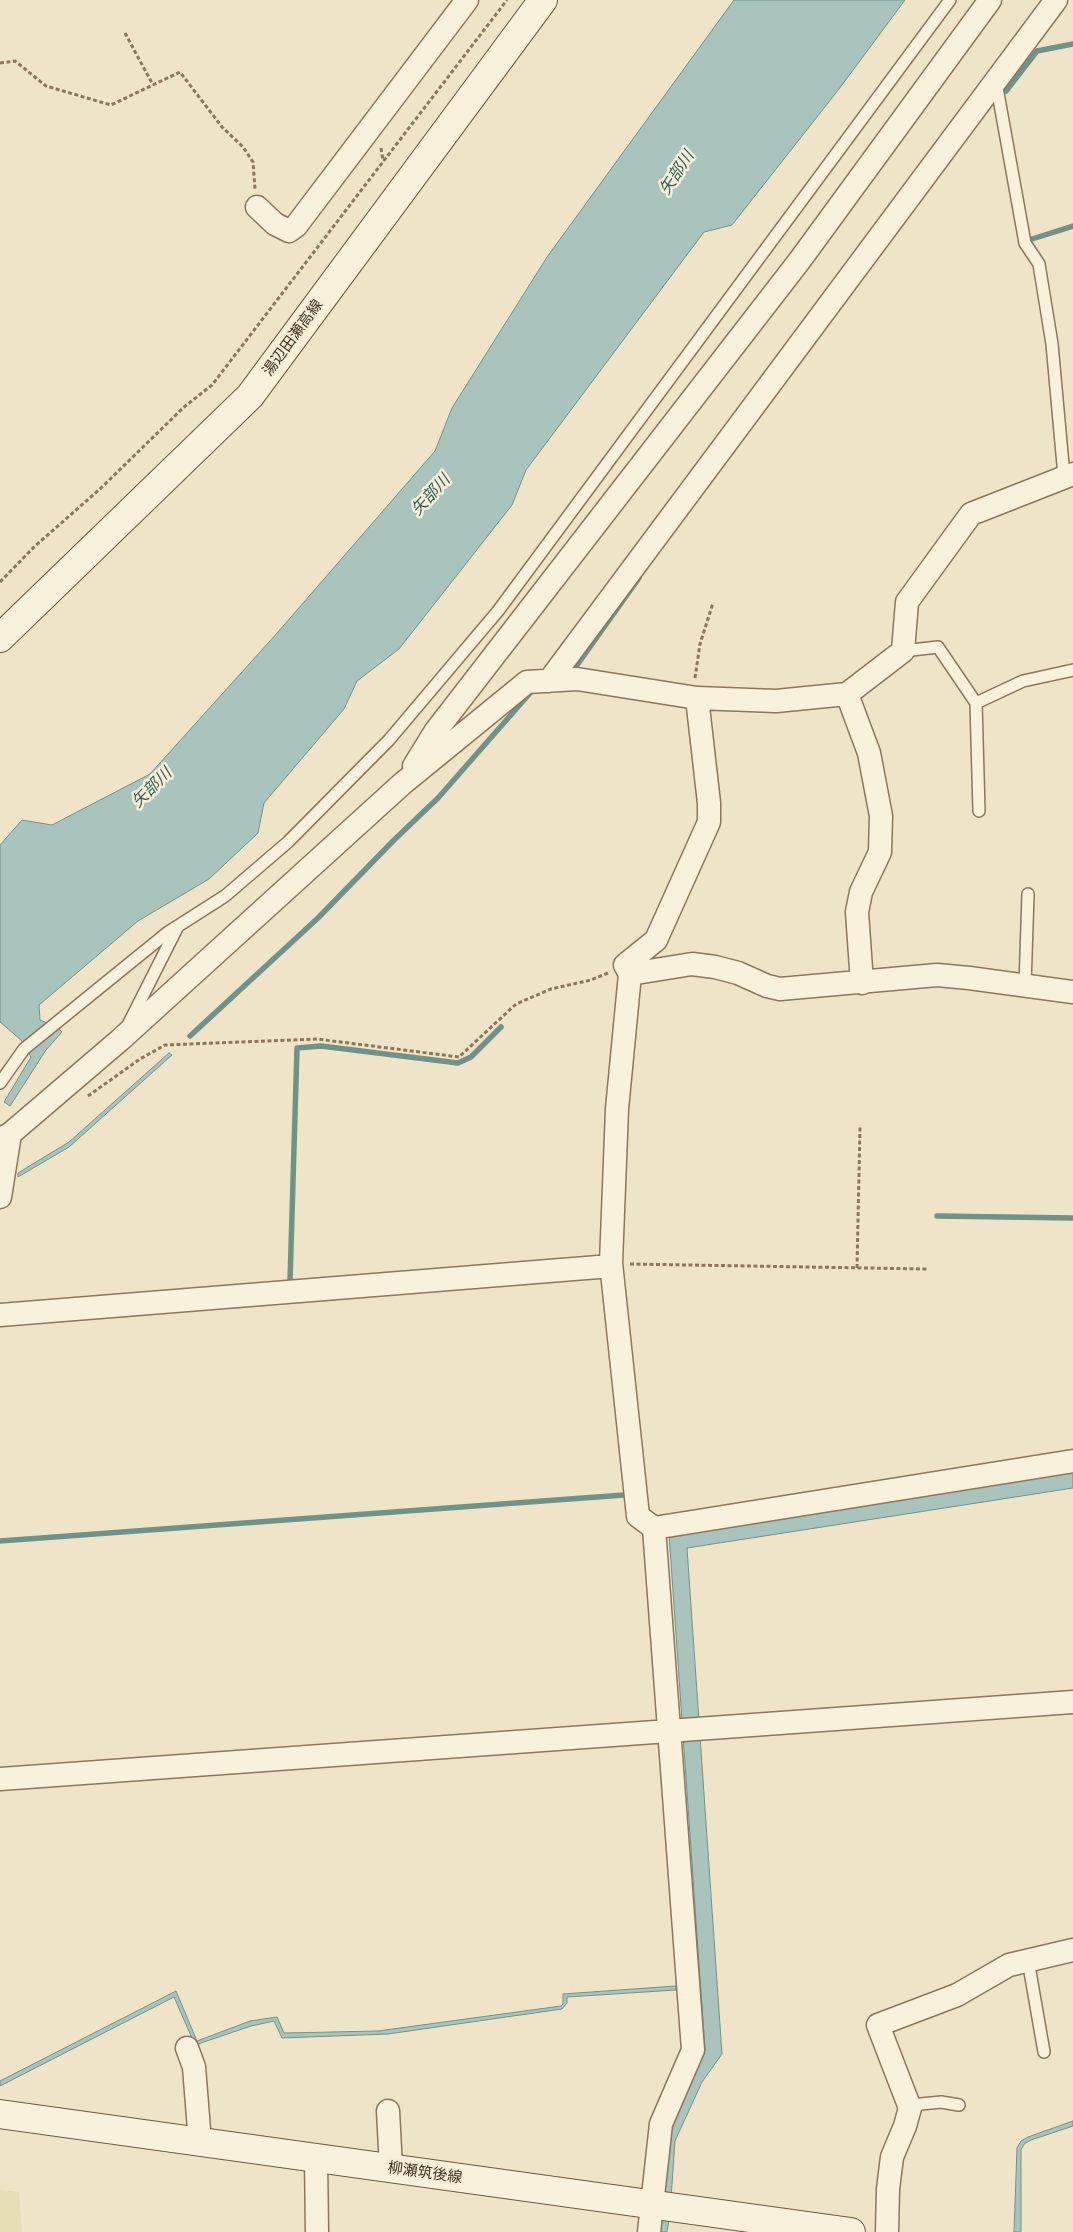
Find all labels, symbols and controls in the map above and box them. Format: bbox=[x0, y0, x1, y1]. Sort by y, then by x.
water label: 矢部川 bbox=[656, 148, 698, 198]
street label: 湯辺田瀬高線 bbox=[259, 296, 327, 380]
water label: 矢部川 bbox=[408, 471, 454, 519]
water label: 矢部川 bbox=[128, 764, 176, 812]
street label: 柳瀬筑後線 bbox=[387, 2159, 463, 2187]

